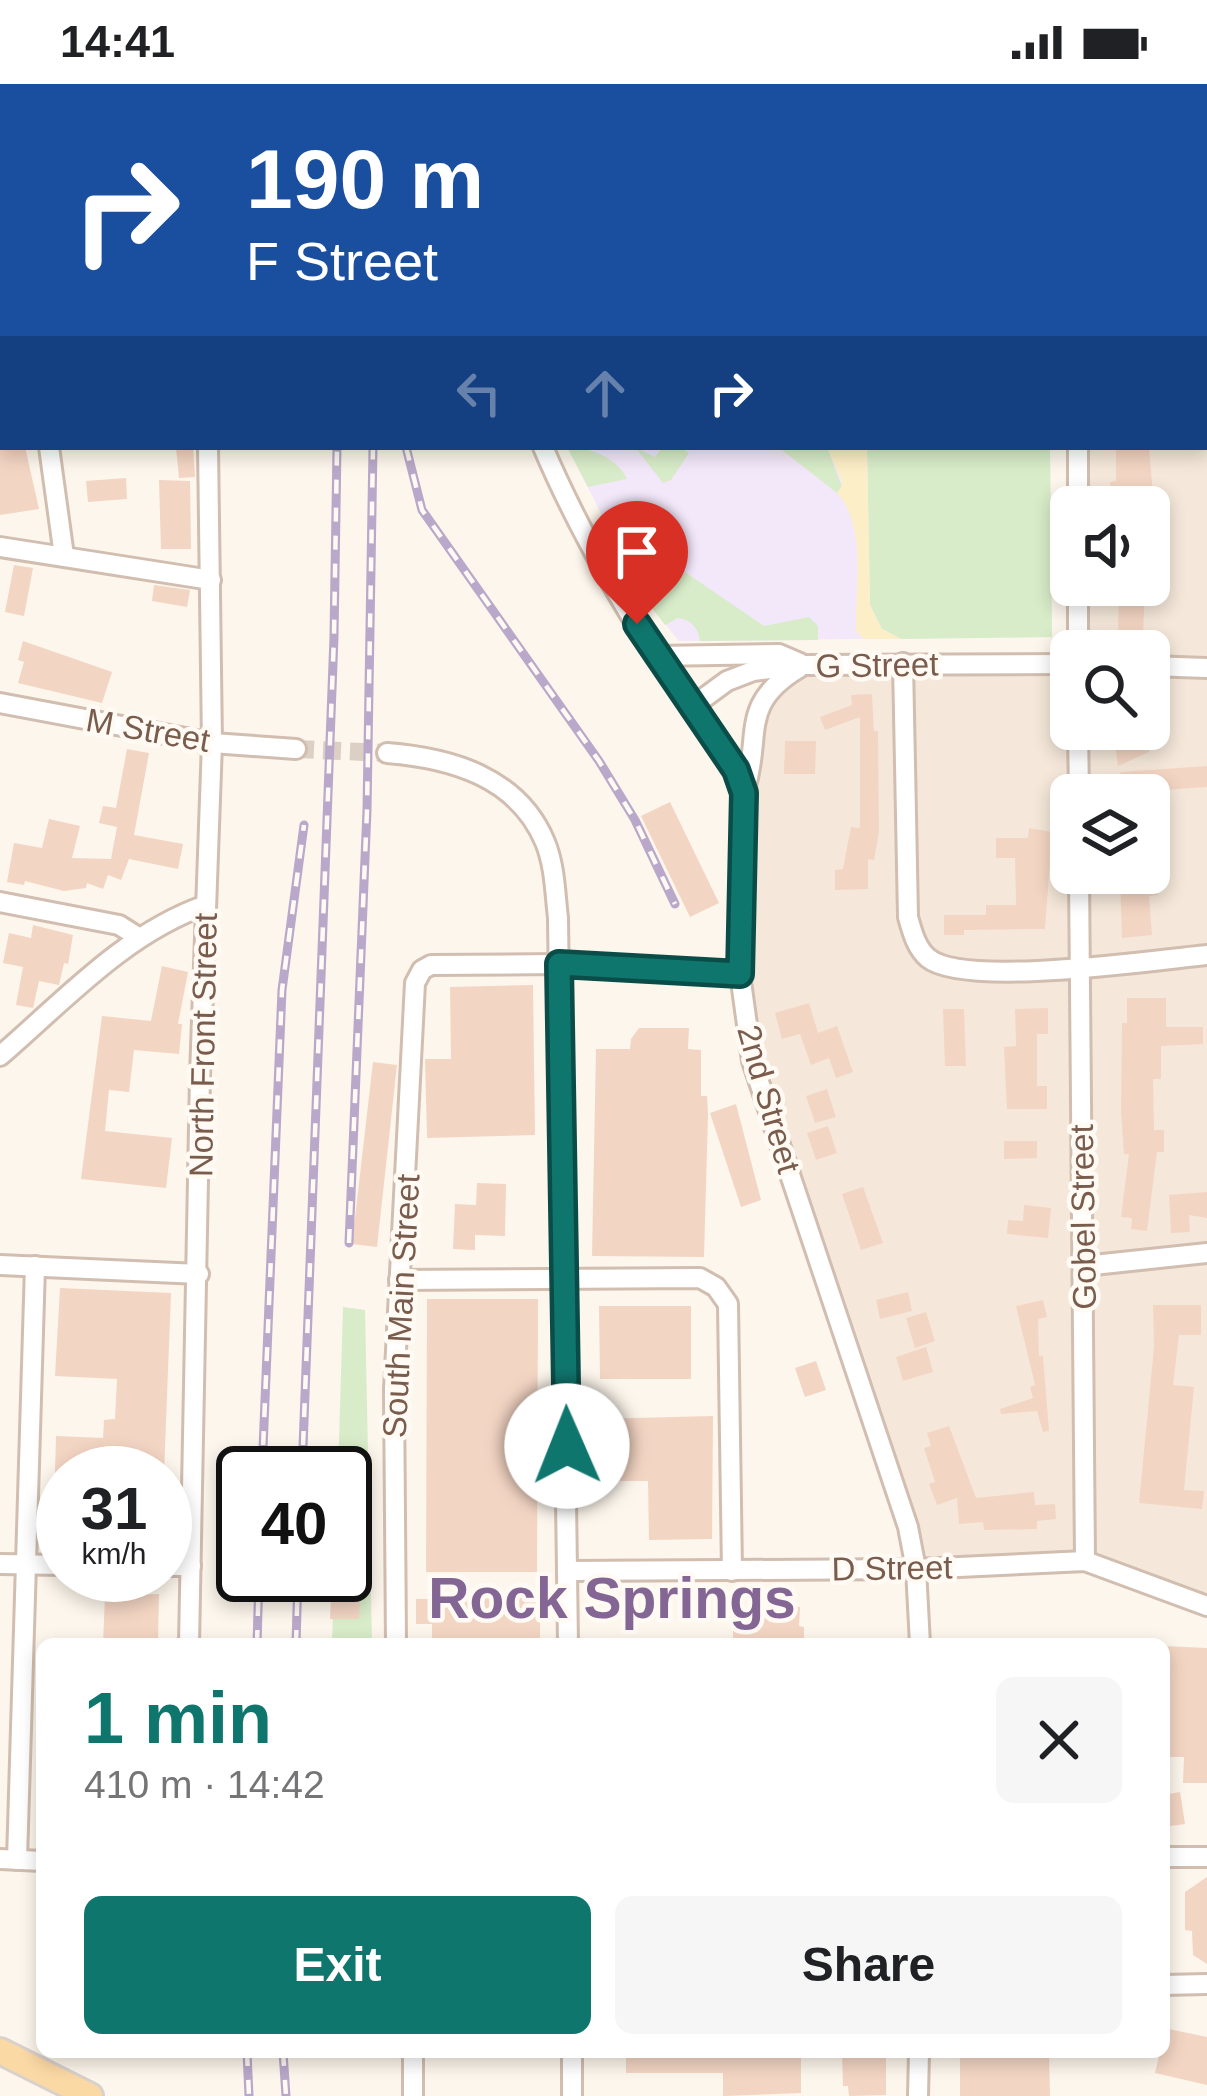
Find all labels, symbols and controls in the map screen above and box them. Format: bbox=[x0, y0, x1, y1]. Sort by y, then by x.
text: 14:41 bbox=[60, 16, 175, 67]
icon: right bbox=[48, 132, 204, 288]
text: 190 m bbox=[246, 132, 484, 226]
text: F Street bbox=[246, 231, 438, 291]
icon: left bbox=[446, 360, 512, 426]
icon: ahead bbox=[572, 360, 638, 426]
icon: right bbox=[698, 360, 764, 426]
map controls bbox=[1050, 486, 1170, 894]
button: sound bbox=[1050, 486, 1170, 606]
pin bbox=[586, 501, 688, 624]
icon: arrive bbox=[604, 519, 670, 585]
button: search bbox=[1050, 630, 1170, 750]
street label: G Street bbox=[815, 645, 939, 685]
street label: M Street bbox=[83, 701, 213, 759]
button: layers bbox=[1050, 774, 1170, 894]
street label: North Front Street bbox=[182, 913, 224, 1177]
street label: 2nd Street bbox=[730, 1021, 808, 1177]
street label: Gobel Street bbox=[1063, 1124, 1103, 1310]
street label: South Main Street bbox=[376, 1173, 426, 1439]
position arrow bbox=[504, 1383, 630, 1509]
speed limit sign: 40 bbox=[216, 1446, 372, 1602]
text: 31 bbox=[81, 1475, 147, 1542]
text: km/h bbox=[81, 1537, 147, 1570]
street label: D Street bbox=[831, 1548, 953, 1588]
district label: Rock Springs bbox=[428, 1566, 796, 1630]
button: close bbox=[996, 1677, 1122, 1803]
text: 1 min bbox=[84, 1678, 272, 1758]
text: 410 m · 14:42 bbox=[84, 1763, 325, 1806]
button: Exit bbox=[84, 1896, 591, 2034]
button: Share bbox=[615, 1896, 1122, 2034]

